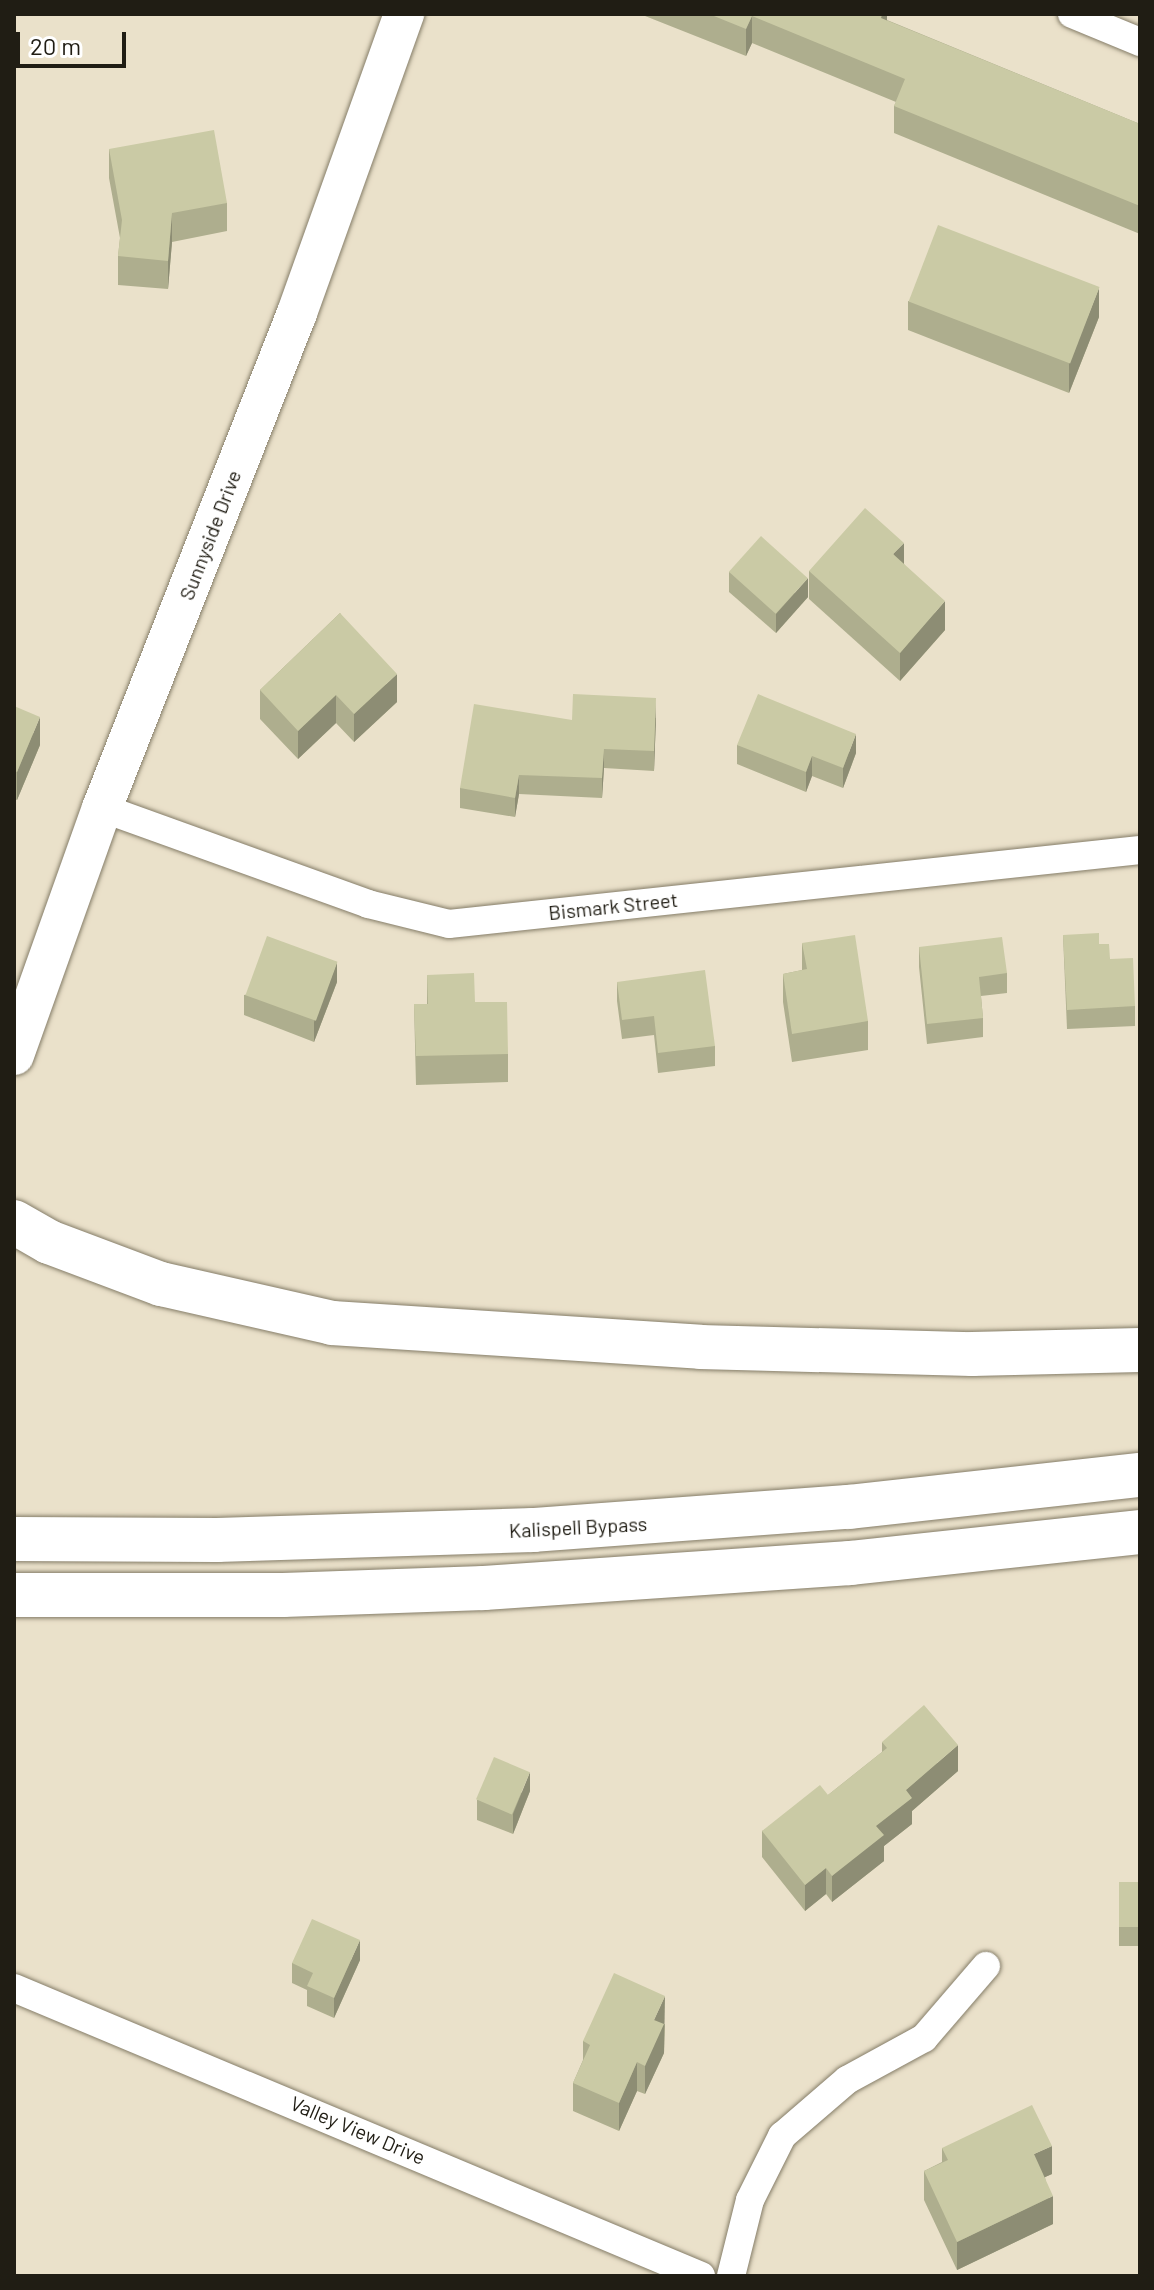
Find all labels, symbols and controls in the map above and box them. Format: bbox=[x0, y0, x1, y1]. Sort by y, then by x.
scale bar bbox=[20, 16, 130, 66]
text: 20 m bbox=[30, 31, 81, 60]
street label: Sunnyside Drive bbox=[174, 467, 246, 603]
street label: Bismark Street bbox=[547, 887, 679, 925]
street label: Kalispell Bypass bbox=[508, 1511, 648, 1543]
street label: Valley View Drive bbox=[287, 2091, 429, 2169]

